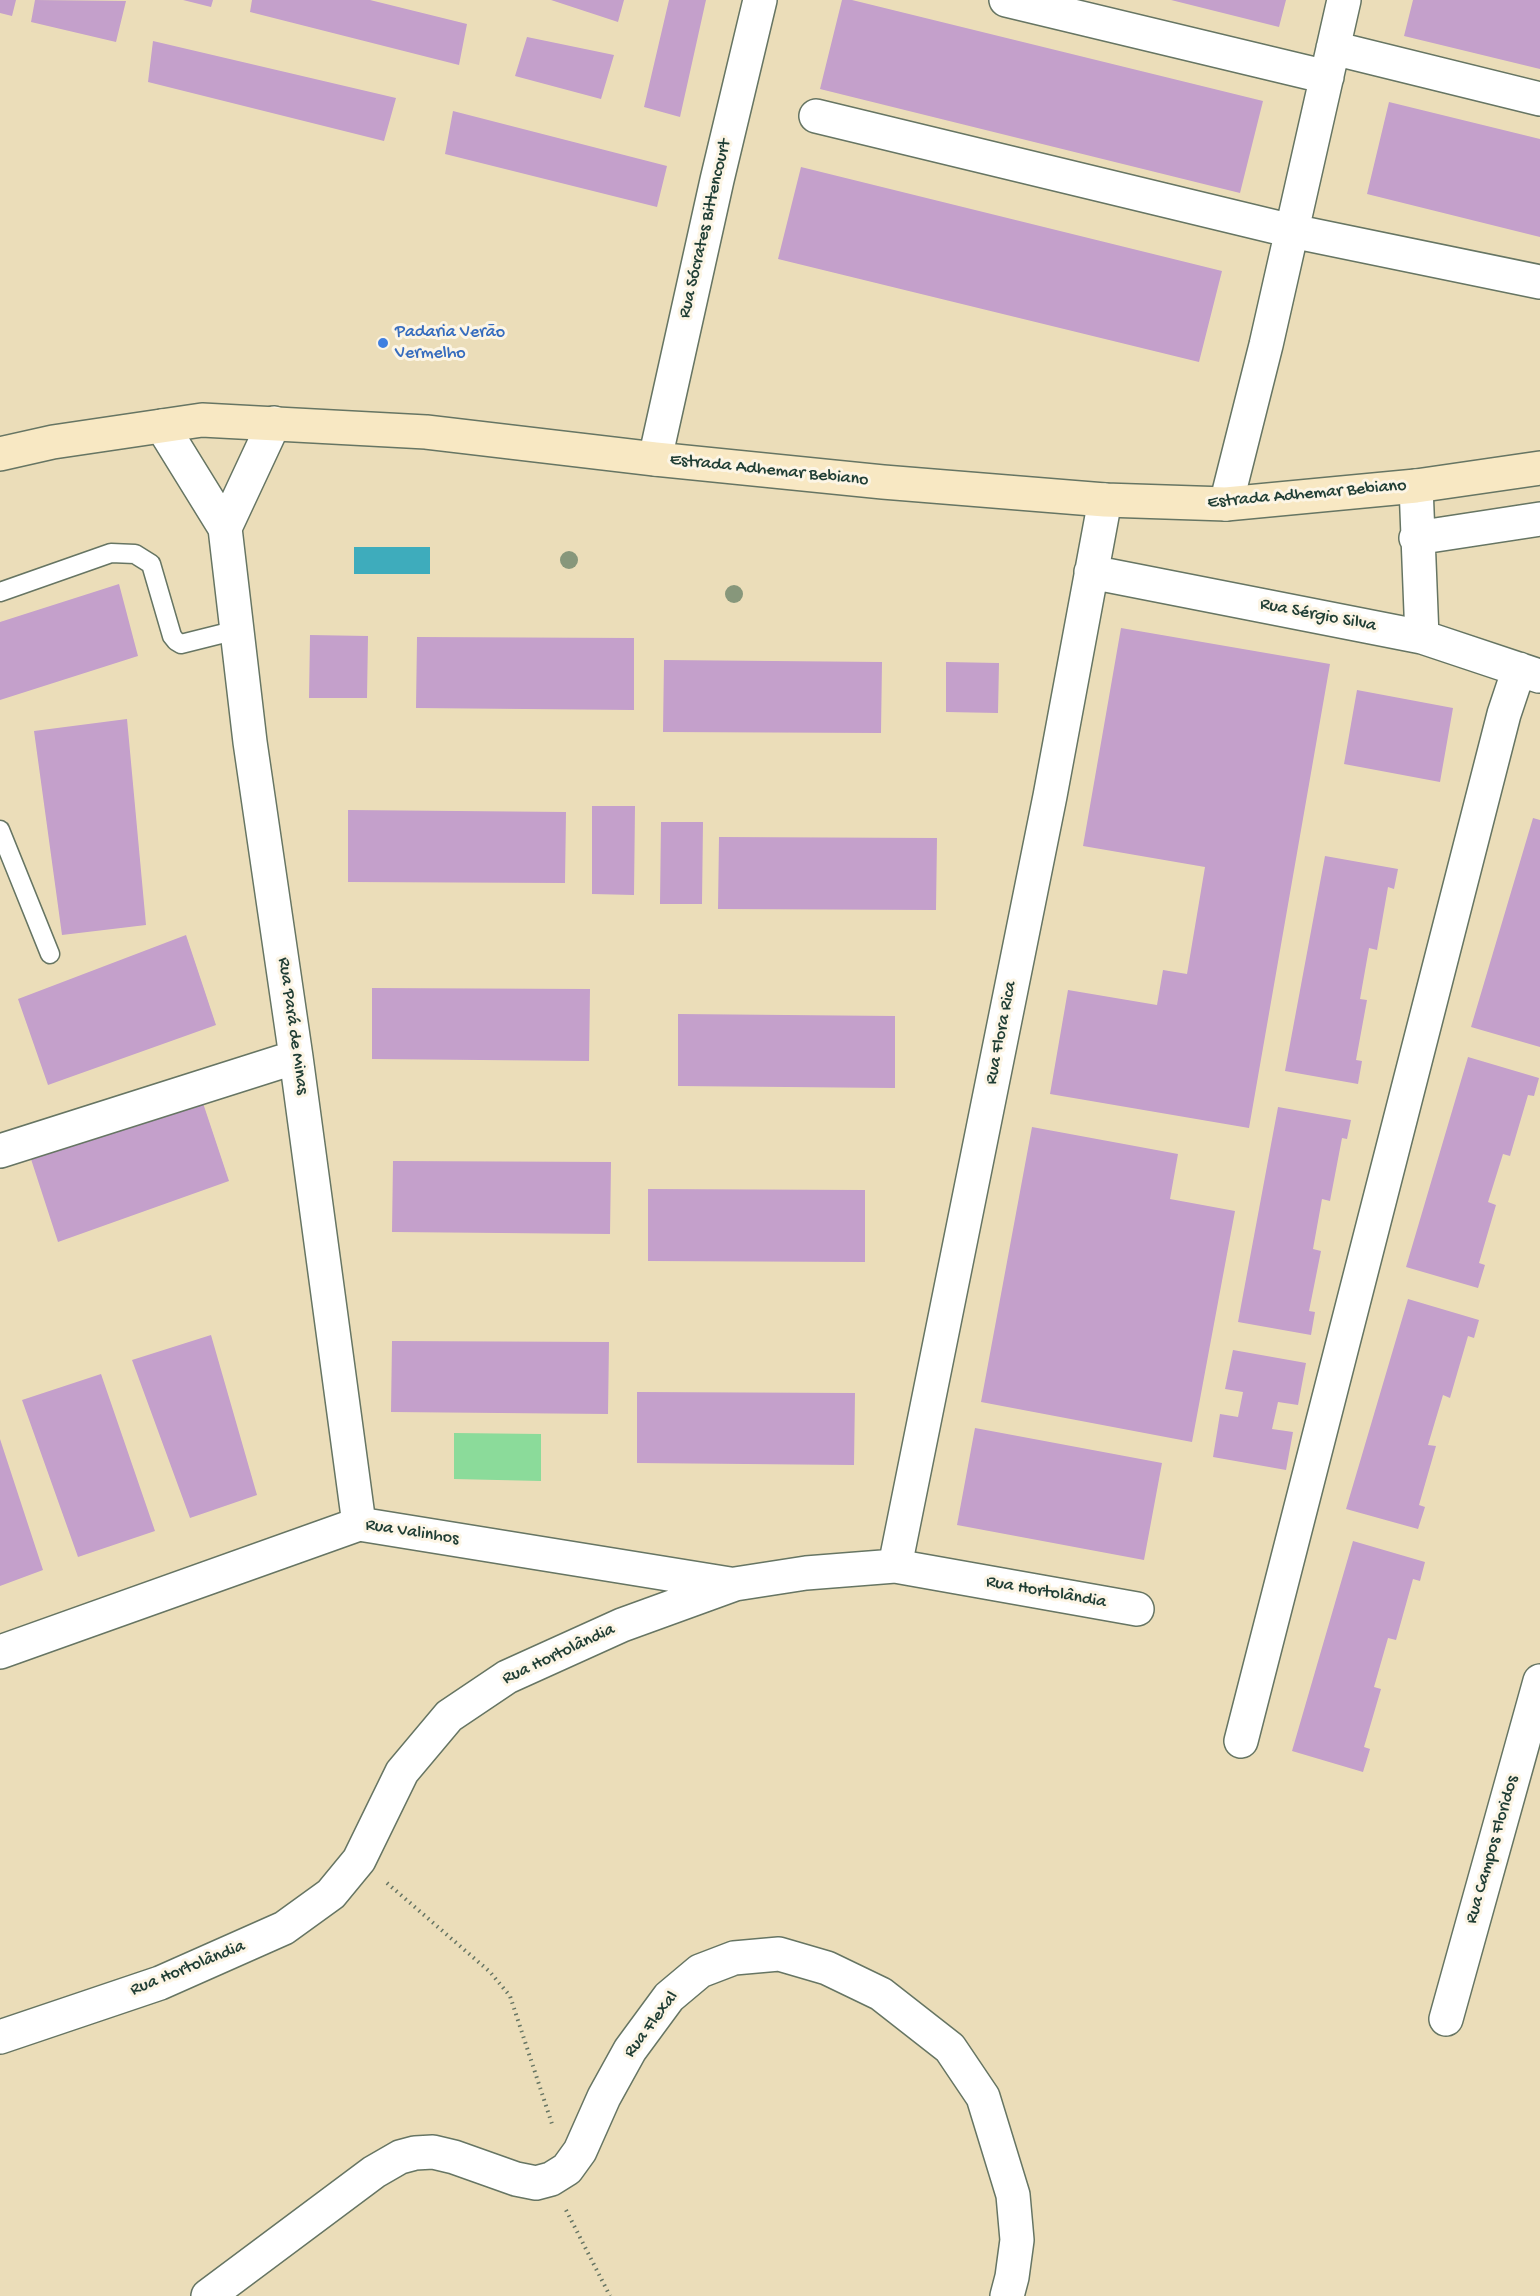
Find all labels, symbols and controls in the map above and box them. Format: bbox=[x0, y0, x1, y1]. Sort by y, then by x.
street label: Rua Sócrates Bittencourt bbox=[675, 137, 737, 321]
place label: Padaria Verão Vermelho bbox=[395, 322, 505, 364]
marker: Padaria Verão Vermelho bbox=[376, 336, 390, 350]
street label: Estrada Adhemar Bebiano bbox=[669, 450, 869, 492]
street label: Estrada Adhemar Bebiano bbox=[1207, 476, 1407, 514]
street label: Rua Sérgio Silva bbox=[1258, 594, 1378, 638]
street label: Rua Pará de Minas bbox=[272, 956, 312, 1096]
street label: Rua Flora Rica bbox=[981, 980, 1023, 1086]
street label: Rua Valinhos bbox=[364, 1515, 460, 1551]
street label: Rua Hortolândia bbox=[984, 1572, 1108, 1614]
street label: Rua Hortolândia bbox=[499, 1619, 619, 1691]
street label: Rua Campos Floridos bbox=[1462, 1773, 1524, 1927]
street label: Rua Hortolândia bbox=[128, 1936, 248, 2002]
street label: Rua Flexal bbox=[620, 1987, 684, 2063]

